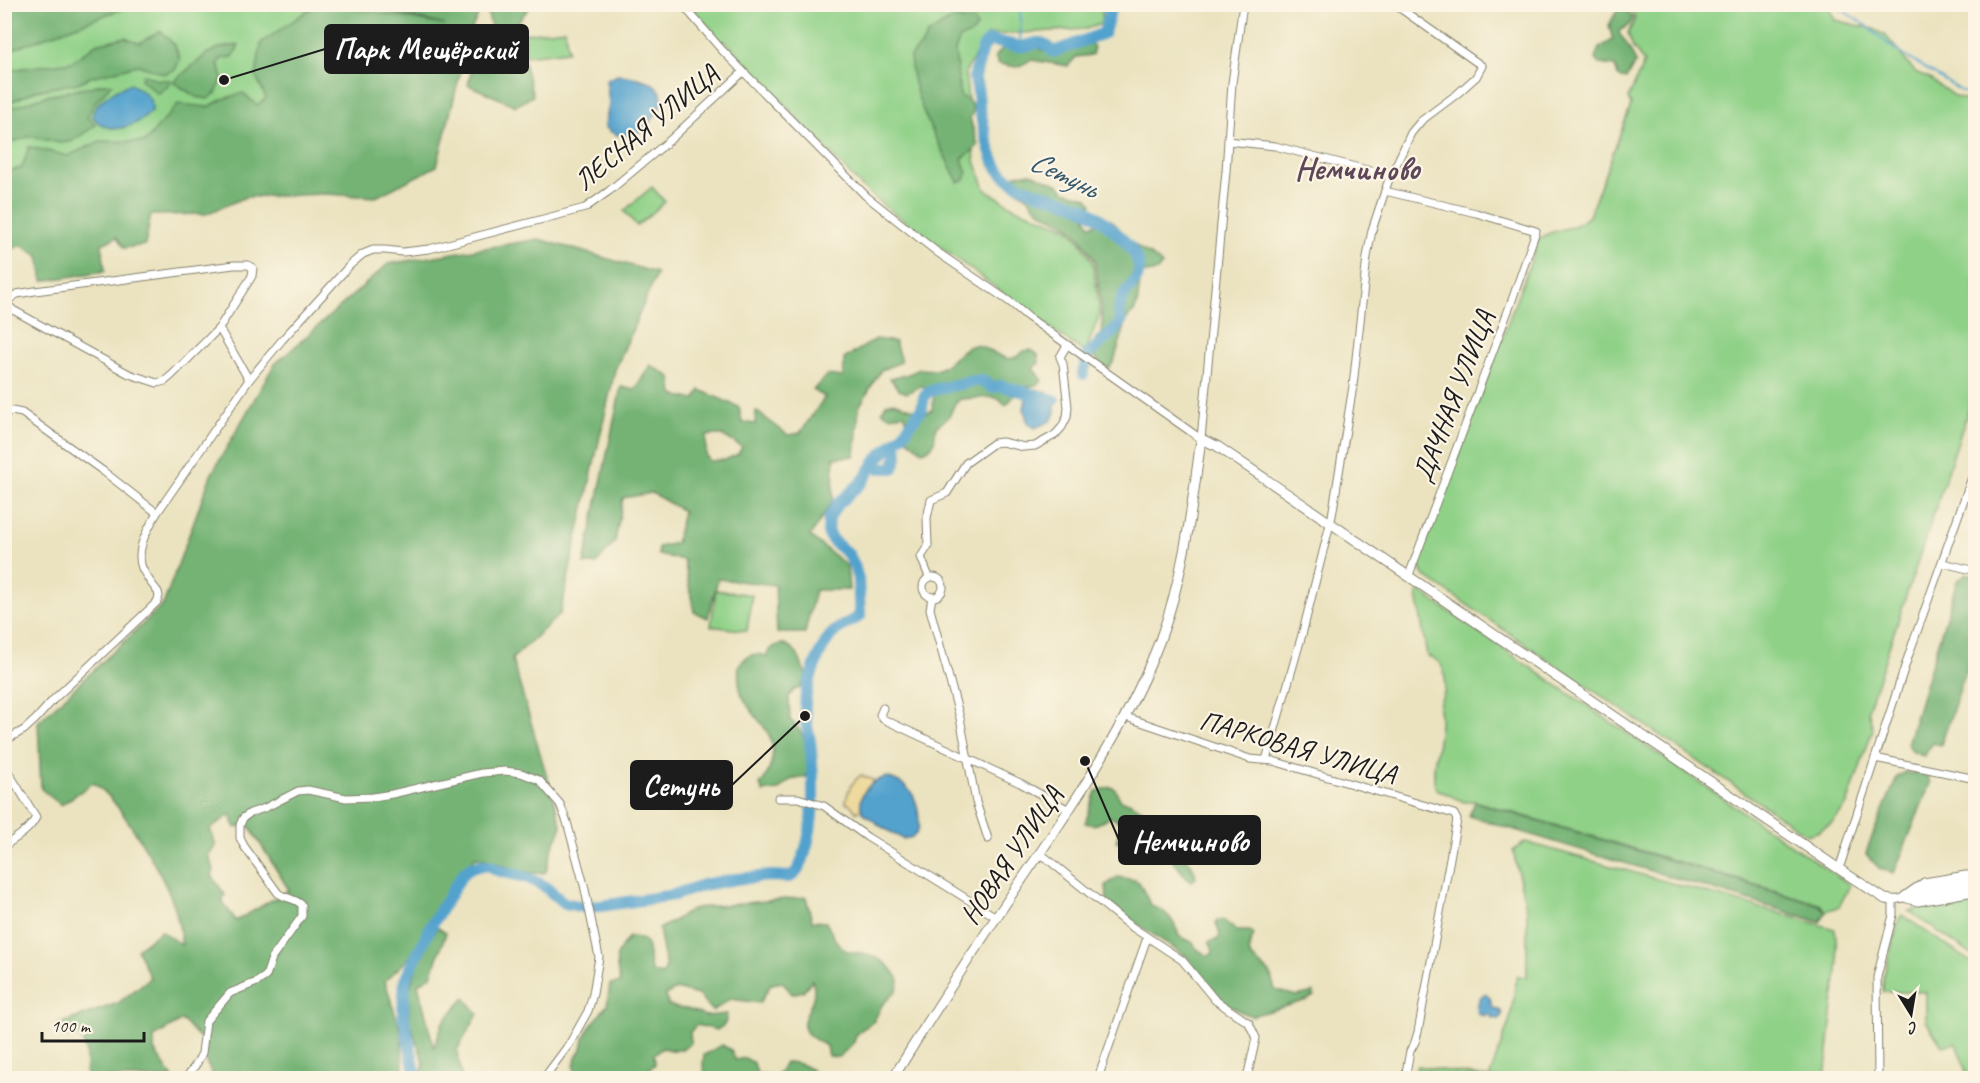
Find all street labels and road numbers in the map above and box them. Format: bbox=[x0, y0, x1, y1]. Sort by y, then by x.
street label: ЛЕСНАЯ УЛИЦА bbox=[567, 56, 726, 198]
street label: ДАЧНАЯ УЛИЦА bbox=[1404, 304, 1502, 487]
street label: ПАРКОВАЯ УЛИЦА bbox=[1196, 702, 1402, 792]
street label: НОВАЯ УЛИЦА bbox=[952, 778, 1071, 931]

